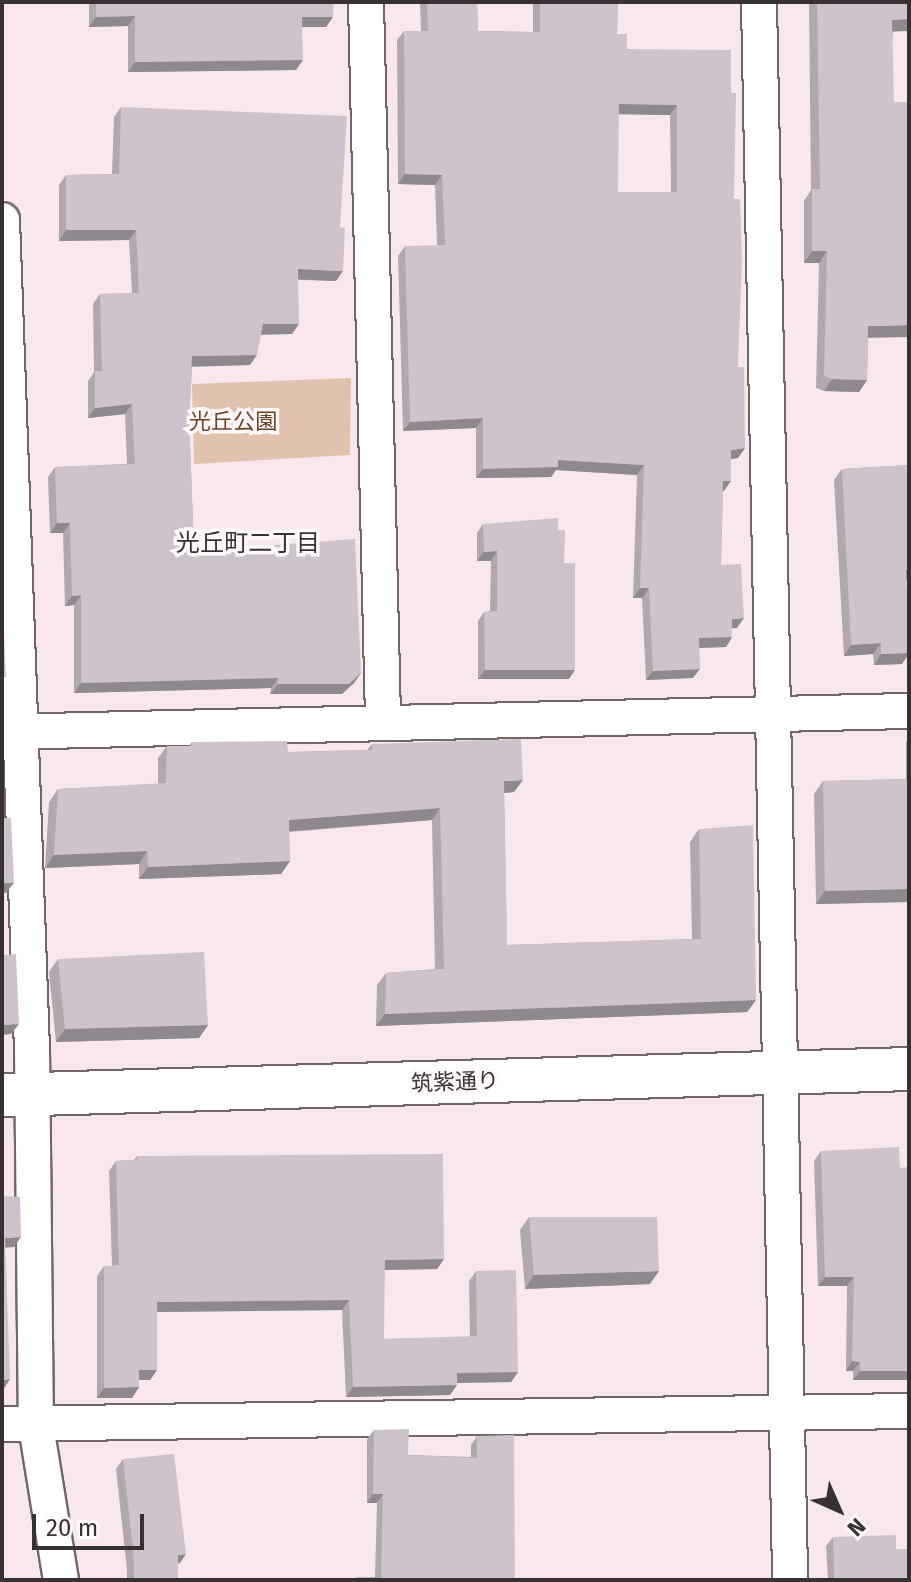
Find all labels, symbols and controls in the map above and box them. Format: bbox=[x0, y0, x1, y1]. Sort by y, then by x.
park label: 光丘公園 bbox=[189, 409, 277, 435]
district label: 光丘町二丁目 bbox=[176, 530, 320, 558]
street label: 筑紫通り bbox=[411, 1067, 499, 1097]
north arrow bbox=[799, 1470, 879, 1550]
scale bar bbox=[36, 1498, 148, 1548]
text: N bbox=[842, 1513, 871, 1542]
text: 20 m bbox=[46, 1514, 98, 1542]

